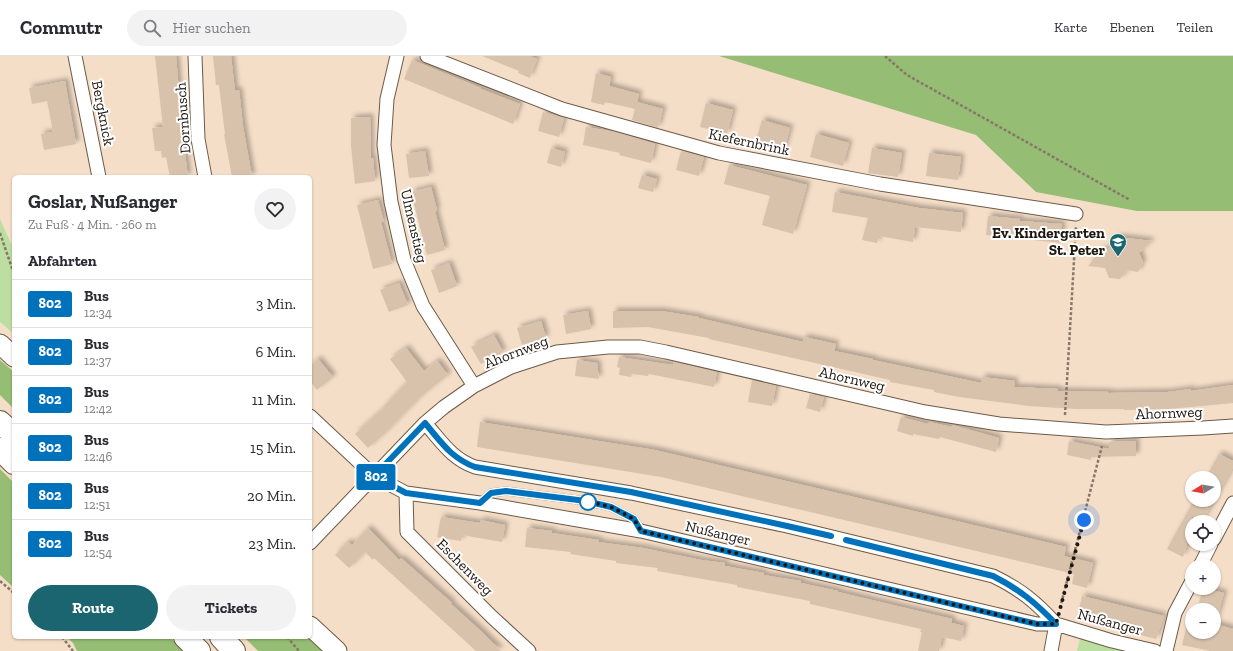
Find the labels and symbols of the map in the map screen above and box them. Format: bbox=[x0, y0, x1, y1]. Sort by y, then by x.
street label: Bergknick bbox=[88, 79, 118, 147]
street label: Dornbusch bbox=[171, 81, 194, 154]
street label: Kiefernbrink bbox=[707, 125, 791, 159]
street label: Ulmenstieg bbox=[397, 187, 431, 265]
place label: Ev. Kindergarten St. Peter bbox=[992, 224, 1105, 259]
school or university icon: Ev. Kindergarten St. Peter bbox=[1108, 232, 1128, 257]
street label: Ahornweg bbox=[481, 332, 551, 372]
street label: Ahornweg bbox=[817, 363, 887, 395]
street label: Ahornweg bbox=[1135, 403, 1203, 423]
line badge: 802 bbox=[353, 464, 399, 490]
north arrow bbox=[1185, 471, 1221, 507]
unlabelled marker bbox=[579, 493, 597, 511]
your location bbox=[1074, 510, 1094, 530]
street label: Nußanger bbox=[684, 517, 752, 549]
street label: Eschenweg bbox=[433, 535, 497, 599]
street label: Nußanger bbox=[1076, 605, 1144, 639]

